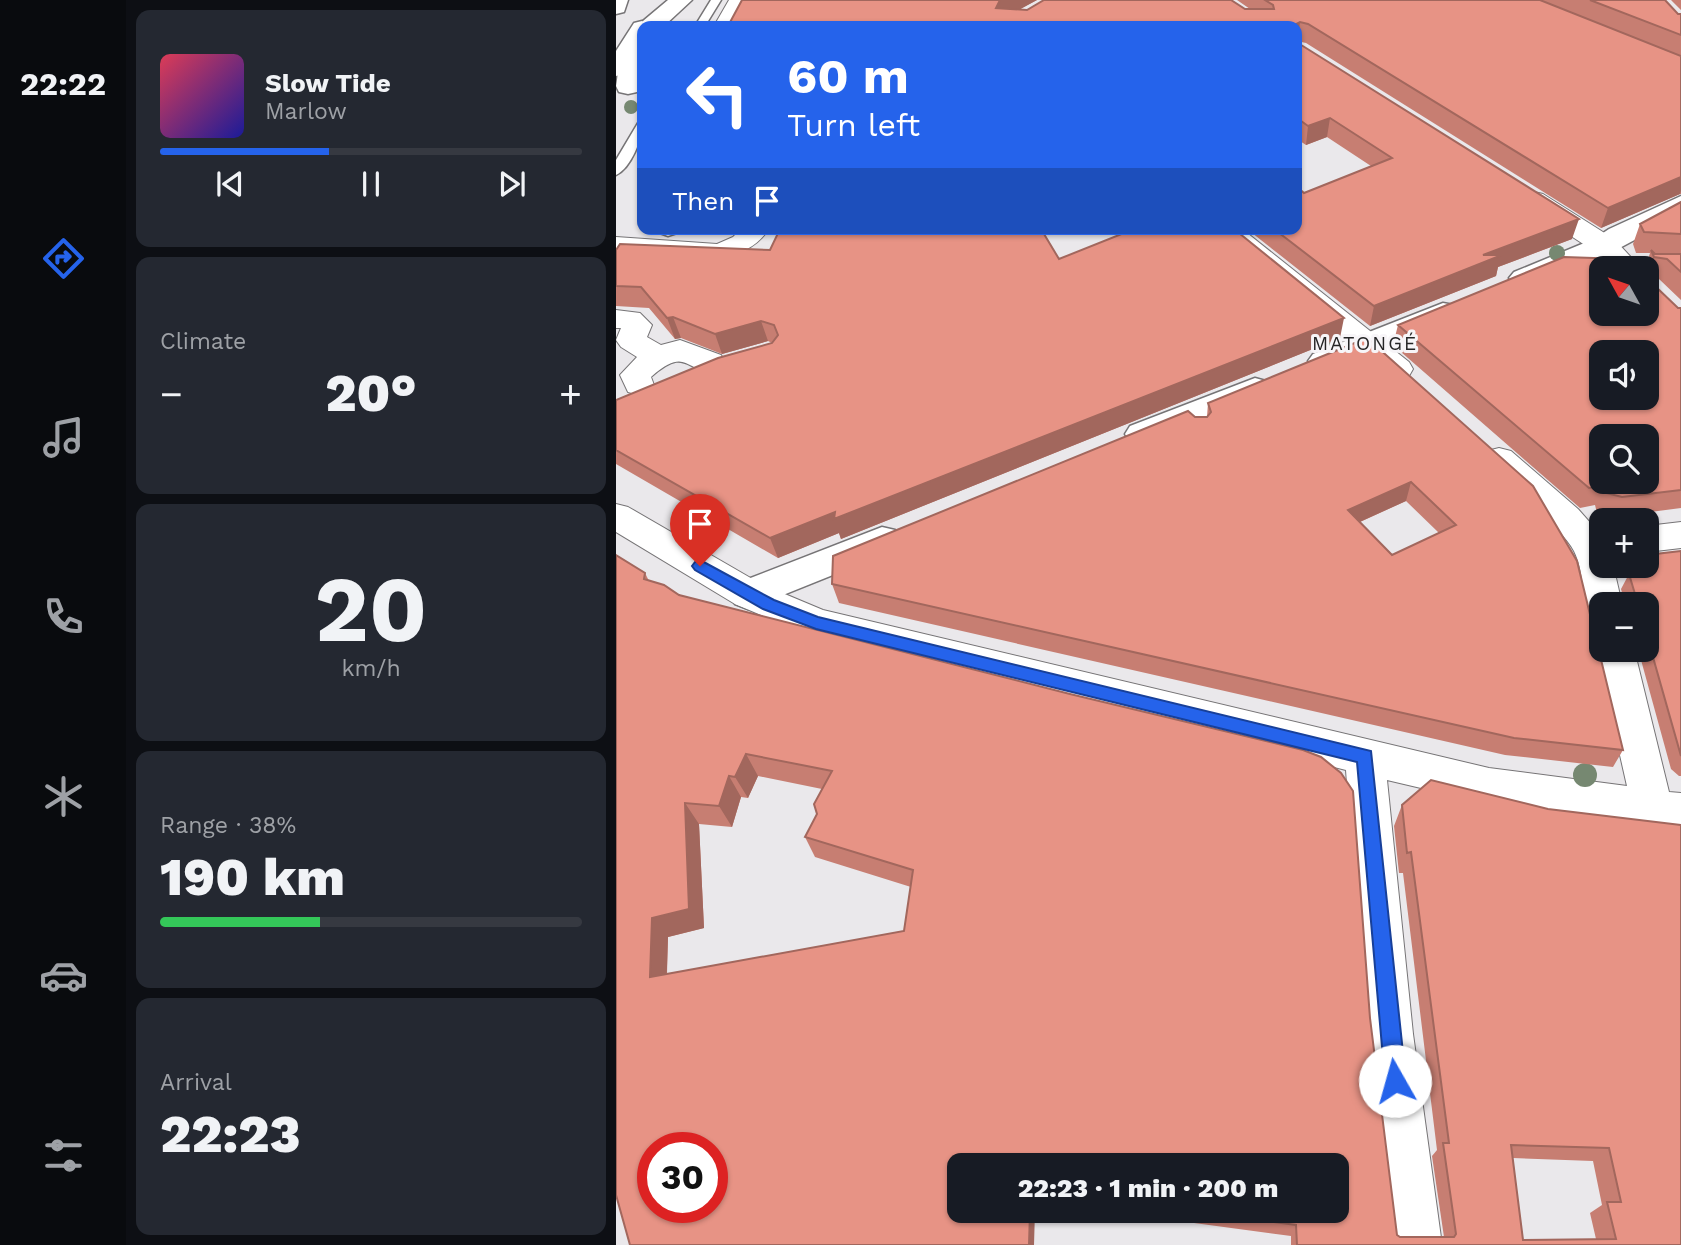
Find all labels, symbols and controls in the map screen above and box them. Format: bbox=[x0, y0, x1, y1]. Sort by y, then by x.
text: 60 m bbox=[787, 47, 909, 105]
icon: left bbox=[672, 49, 763, 140]
text: 22:22 bbox=[20, 65, 106, 103]
text: Slow Tide bbox=[265, 68, 391, 98]
text: Marlow bbox=[265, 98, 347, 125]
text: Turn left bbox=[787, 106, 920, 144]
icon: previous bbox=[211, 165, 249, 203]
icon: pause bbox=[352, 165, 390, 203]
icon: next bbox=[493, 165, 531, 203]
icon: arrive bbox=[748, 182, 786, 220]
text: Then bbox=[672, 186, 734, 216]
icon: directions bbox=[39, 234, 88, 283]
north arrow bbox=[1589, 256, 1659, 326]
map controls bbox=[1589, 256, 1659, 662]
text: Climate bbox=[160, 328, 246, 355]
district label: MATONGÉ bbox=[1312, 332, 1418, 355]
button: sound bbox=[1589, 340, 1659, 410]
text: 20° bbox=[325, 363, 417, 424]
text: − bbox=[160, 372, 183, 416]
text: + bbox=[559, 372, 582, 416]
icon: music bbox=[39, 413, 88, 462]
button: search bbox=[1589, 424, 1659, 494]
pin bbox=[670, 494, 730, 566]
icon: arrive bbox=[681, 505, 719, 543]
button: + bbox=[1589, 508, 1659, 578]
text: 20 bbox=[315, 556, 427, 663]
icon: phone bbox=[39, 592, 88, 641]
button: − bbox=[1589, 592, 1659, 662]
text: km/h bbox=[341, 655, 401, 682]
icon: climate bbox=[39, 772, 88, 821]
text: Range · 38% bbox=[160, 812, 296, 839]
text: 190 km bbox=[160, 847, 345, 908]
icon: car bbox=[39, 951, 88, 1000]
position arrow bbox=[1358, 1044, 1432, 1118]
text: Arrival bbox=[160, 1069, 232, 1096]
text: 22:23 bbox=[160, 1104, 301, 1165]
icon: filters bbox=[39, 1131, 88, 1180]
speed limit sign: 30 bbox=[637, 1132, 728, 1223]
text: 22:23 · 1 min · 200 m bbox=[1018, 1173, 1278, 1203]

